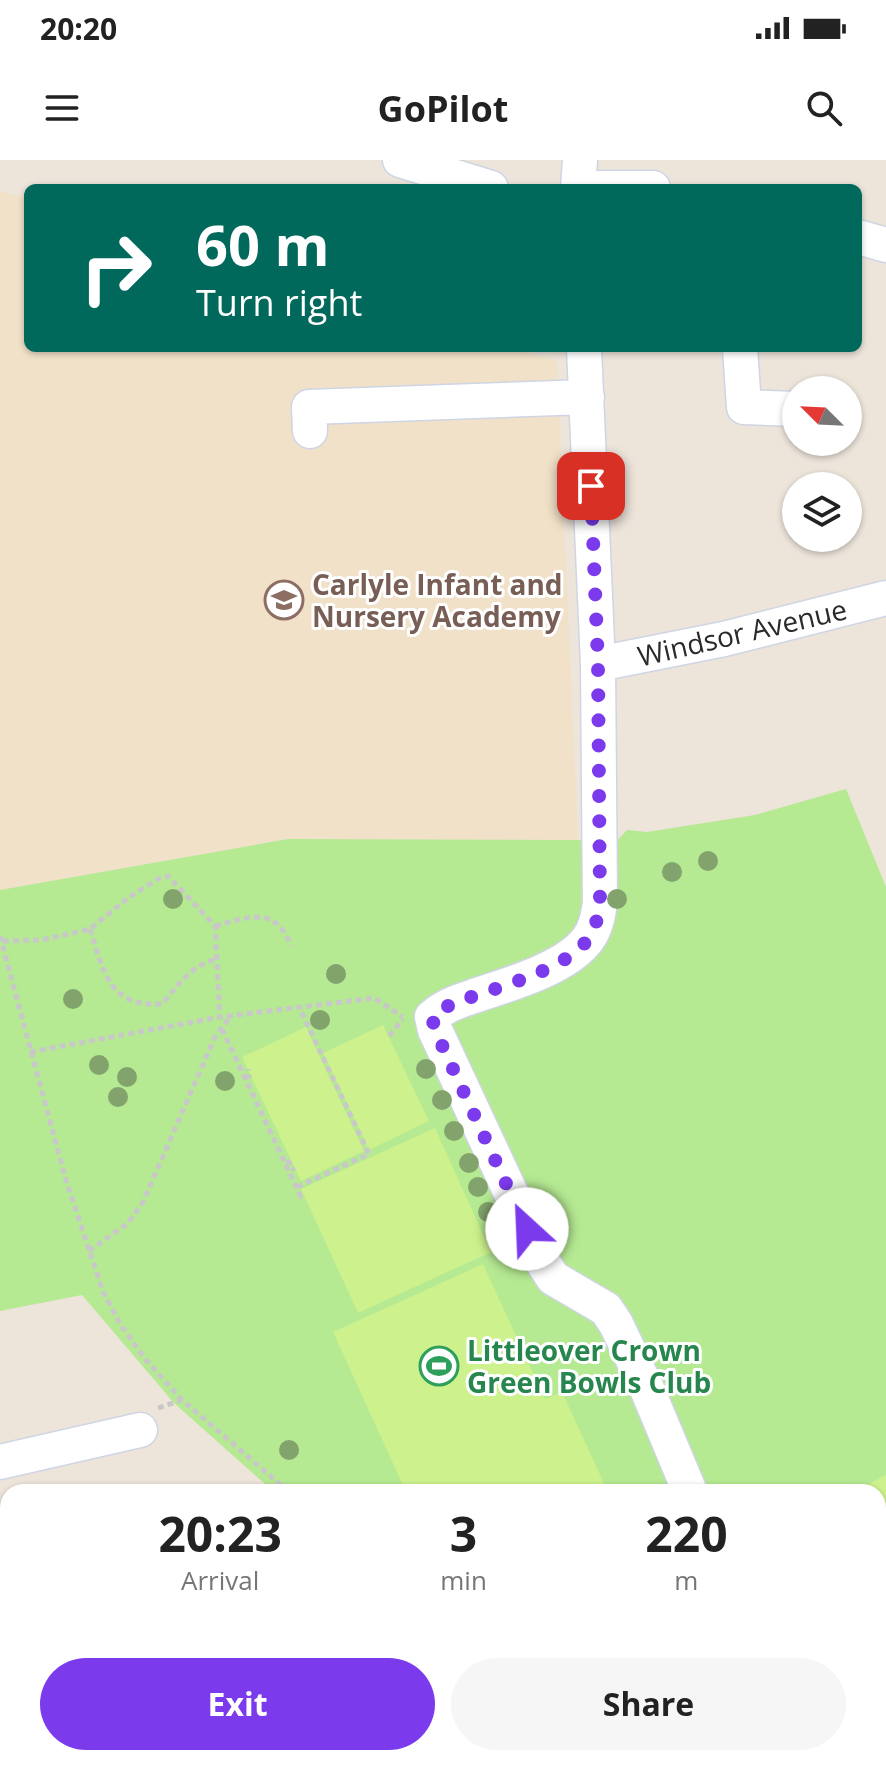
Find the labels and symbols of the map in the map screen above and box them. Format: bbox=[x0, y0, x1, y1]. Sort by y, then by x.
north arrow bbox=[782, 376, 862, 456]
pin bbox=[557, 452, 625, 520]
place label: Carlyle Infant and Nursery Academy bbox=[312, 565, 563, 635]
school or university icon: Carlyle Infant and Nursery Academy bbox=[263, 579, 305, 621]
street label: Windsor Avenue bbox=[634, 589, 850, 675]
position arrow bbox=[485, 1187, 569, 1271]
place label: Littleover Crown Green Bowls Club bbox=[467, 1331, 711, 1401]
sports icon: Littleover Crown Green Bowls Club bbox=[418, 1345, 460, 1387]

